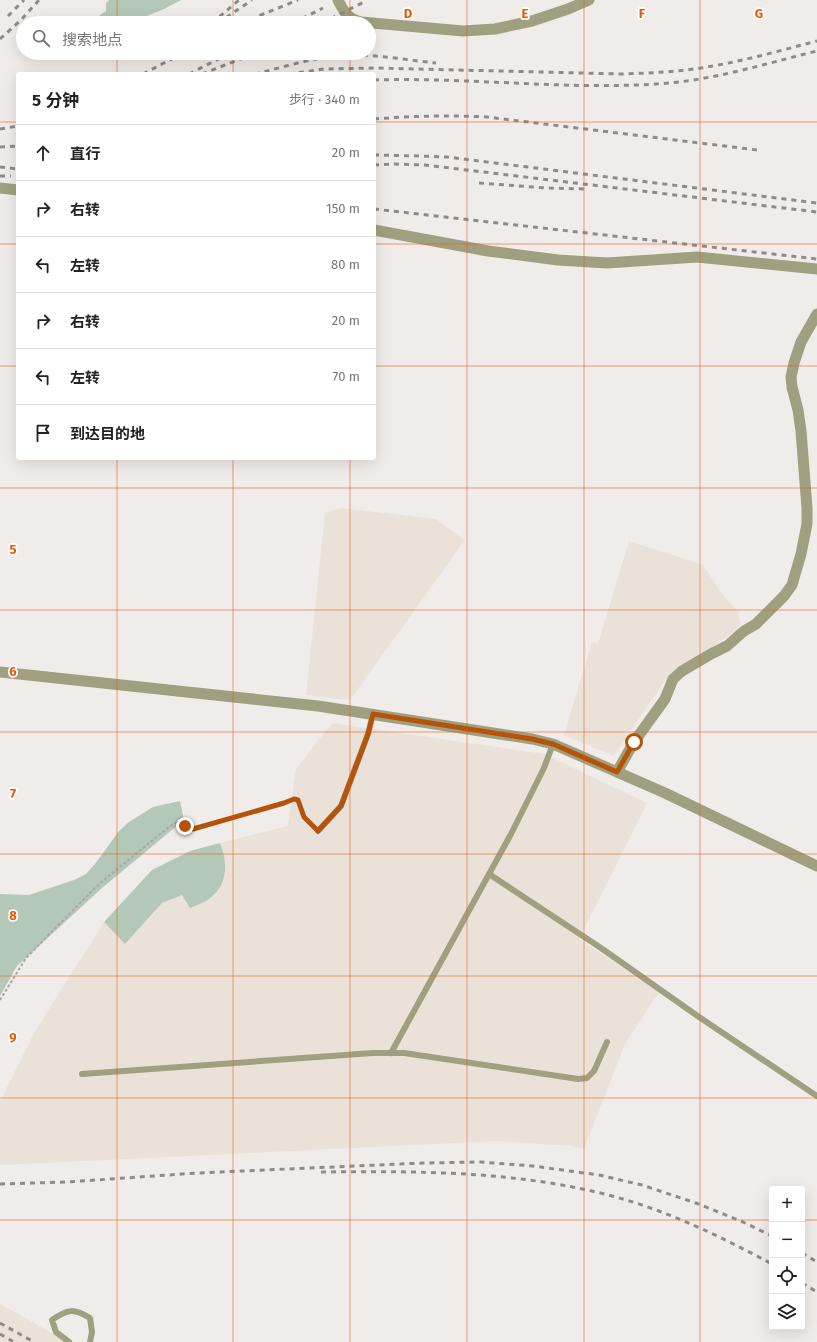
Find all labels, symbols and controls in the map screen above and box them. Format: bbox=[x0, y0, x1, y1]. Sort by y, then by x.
text: D bbox=[404, 6, 413, 21]
text: E bbox=[522, 6, 529, 21]
text: F bbox=[639, 6, 646, 21]
text: G bbox=[755, 6, 763, 21]
search box bbox=[16, 16, 376, 60]
icon: search bbox=[30, 27, 52, 49]
text: 搜索地点 bbox=[62, 31, 122, 49]
text: 5 分钟 bbox=[32, 90, 79, 111]
text: 步行 · 340 m bbox=[289, 92, 360, 107]
icon: ahead bbox=[32, 142, 54, 164]
text: 直行 bbox=[70, 145, 100, 163]
text: 20 m bbox=[332, 145, 360, 160]
icon: right bbox=[32, 198, 54, 220]
text: 右转 bbox=[70, 201, 100, 219]
text: 150 m bbox=[326, 201, 360, 216]
icon: left bbox=[32, 254, 54, 276]
text: 左转 bbox=[70, 257, 100, 275]
text: 80 m bbox=[331, 257, 360, 272]
icon: right bbox=[32, 310, 54, 332]
text: 右转 bbox=[70, 313, 100, 331]
text: 20 m bbox=[332, 313, 360, 328]
icon: left bbox=[32, 366, 54, 388]
text: 左转 bbox=[70, 369, 100, 387]
text: 70 m bbox=[333, 369, 360, 384]
icon: arrive bbox=[32, 422, 54, 444]
text: 到达目的地 bbox=[70, 425, 145, 443]
text: 5 bbox=[10, 542, 17, 557]
text: 6 bbox=[9, 664, 17, 679]
route start bbox=[625, 733, 643, 751]
text: 7 bbox=[10, 786, 16, 801]
route end bbox=[176, 817, 194, 835]
text: 8 bbox=[9, 908, 17, 923]
text: 9 bbox=[9, 1030, 17, 1045]
map controls bbox=[769, 1186, 805, 1330]
button: + bbox=[769, 1186, 805, 1222]
button: − bbox=[769, 1222, 805, 1258]
button: locate bbox=[769, 1258, 805, 1294]
button: layers bbox=[769, 1294, 805, 1330]

